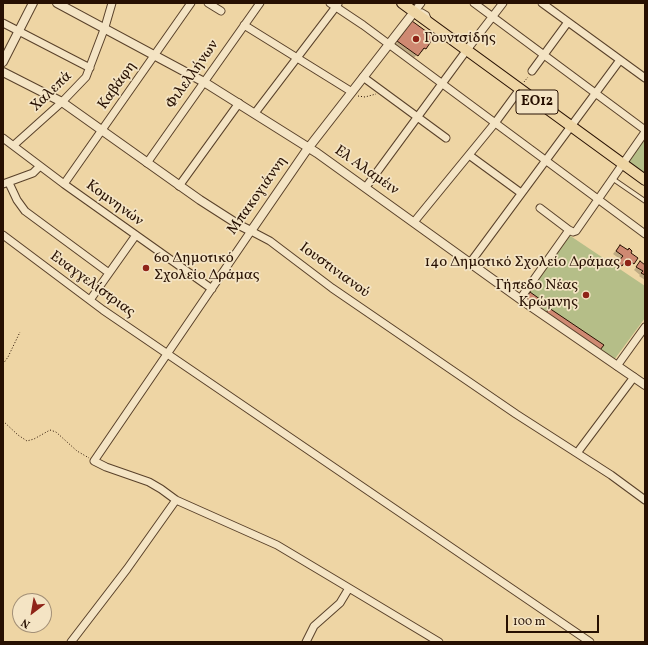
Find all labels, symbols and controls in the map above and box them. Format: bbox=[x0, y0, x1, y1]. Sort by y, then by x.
place label: Γουντσίδης bbox=[424, 30, 496, 48]
marker: Γουντσίδης bbox=[411, 34, 421, 44]
street label: Φιλελλήνων bbox=[163, 37, 223, 113]
street label: Καβάφη bbox=[95, 58, 141, 114]
street label: Χαλεπά bbox=[28, 68, 76, 116]
road number: ΕΟ12 bbox=[516, 90, 558, 114]
street label: Ελ Αλαμέιν bbox=[330, 142, 402, 200]
street label: Μπακογιάννη bbox=[224, 153, 292, 239]
street label: Κομνηνών bbox=[82, 177, 146, 231]
street label: Ιουστινιανού bbox=[295, 240, 373, 302]
street label: Ευαγγελίστριας bbox=[46, 248, 138, 322]
place label: 6o Δημοτικό Σχολείο Δράμας bbox=[154, 250, 260, 285]
place label: 14ο Δημοτικό Σχολείο Δράμας bbox=[424, 254, 620, 272]
marker: 14ο Δημοτικό Σχολείο Δράμας bbox=[623, 258, 633, 268]
marker: 6o Δημοτικό Σχολείο Δράμας bbox=[141, 263, 151, 273]
place label: Γήπεδο Νέας Κρώμνης bbox=[495, 277, 578, 312]
marker: Γήπεδο Νέας Κρώμνης bbox=[581, 290, 591, 300]
north arrow bbox=[12, 593, 52, 633]
scale bar bbox=[508, 607, 601, 633]
text: N bbox=[19, 614, 33, 631]
text: 100 m bbox=[513, 614, 545, 630]

